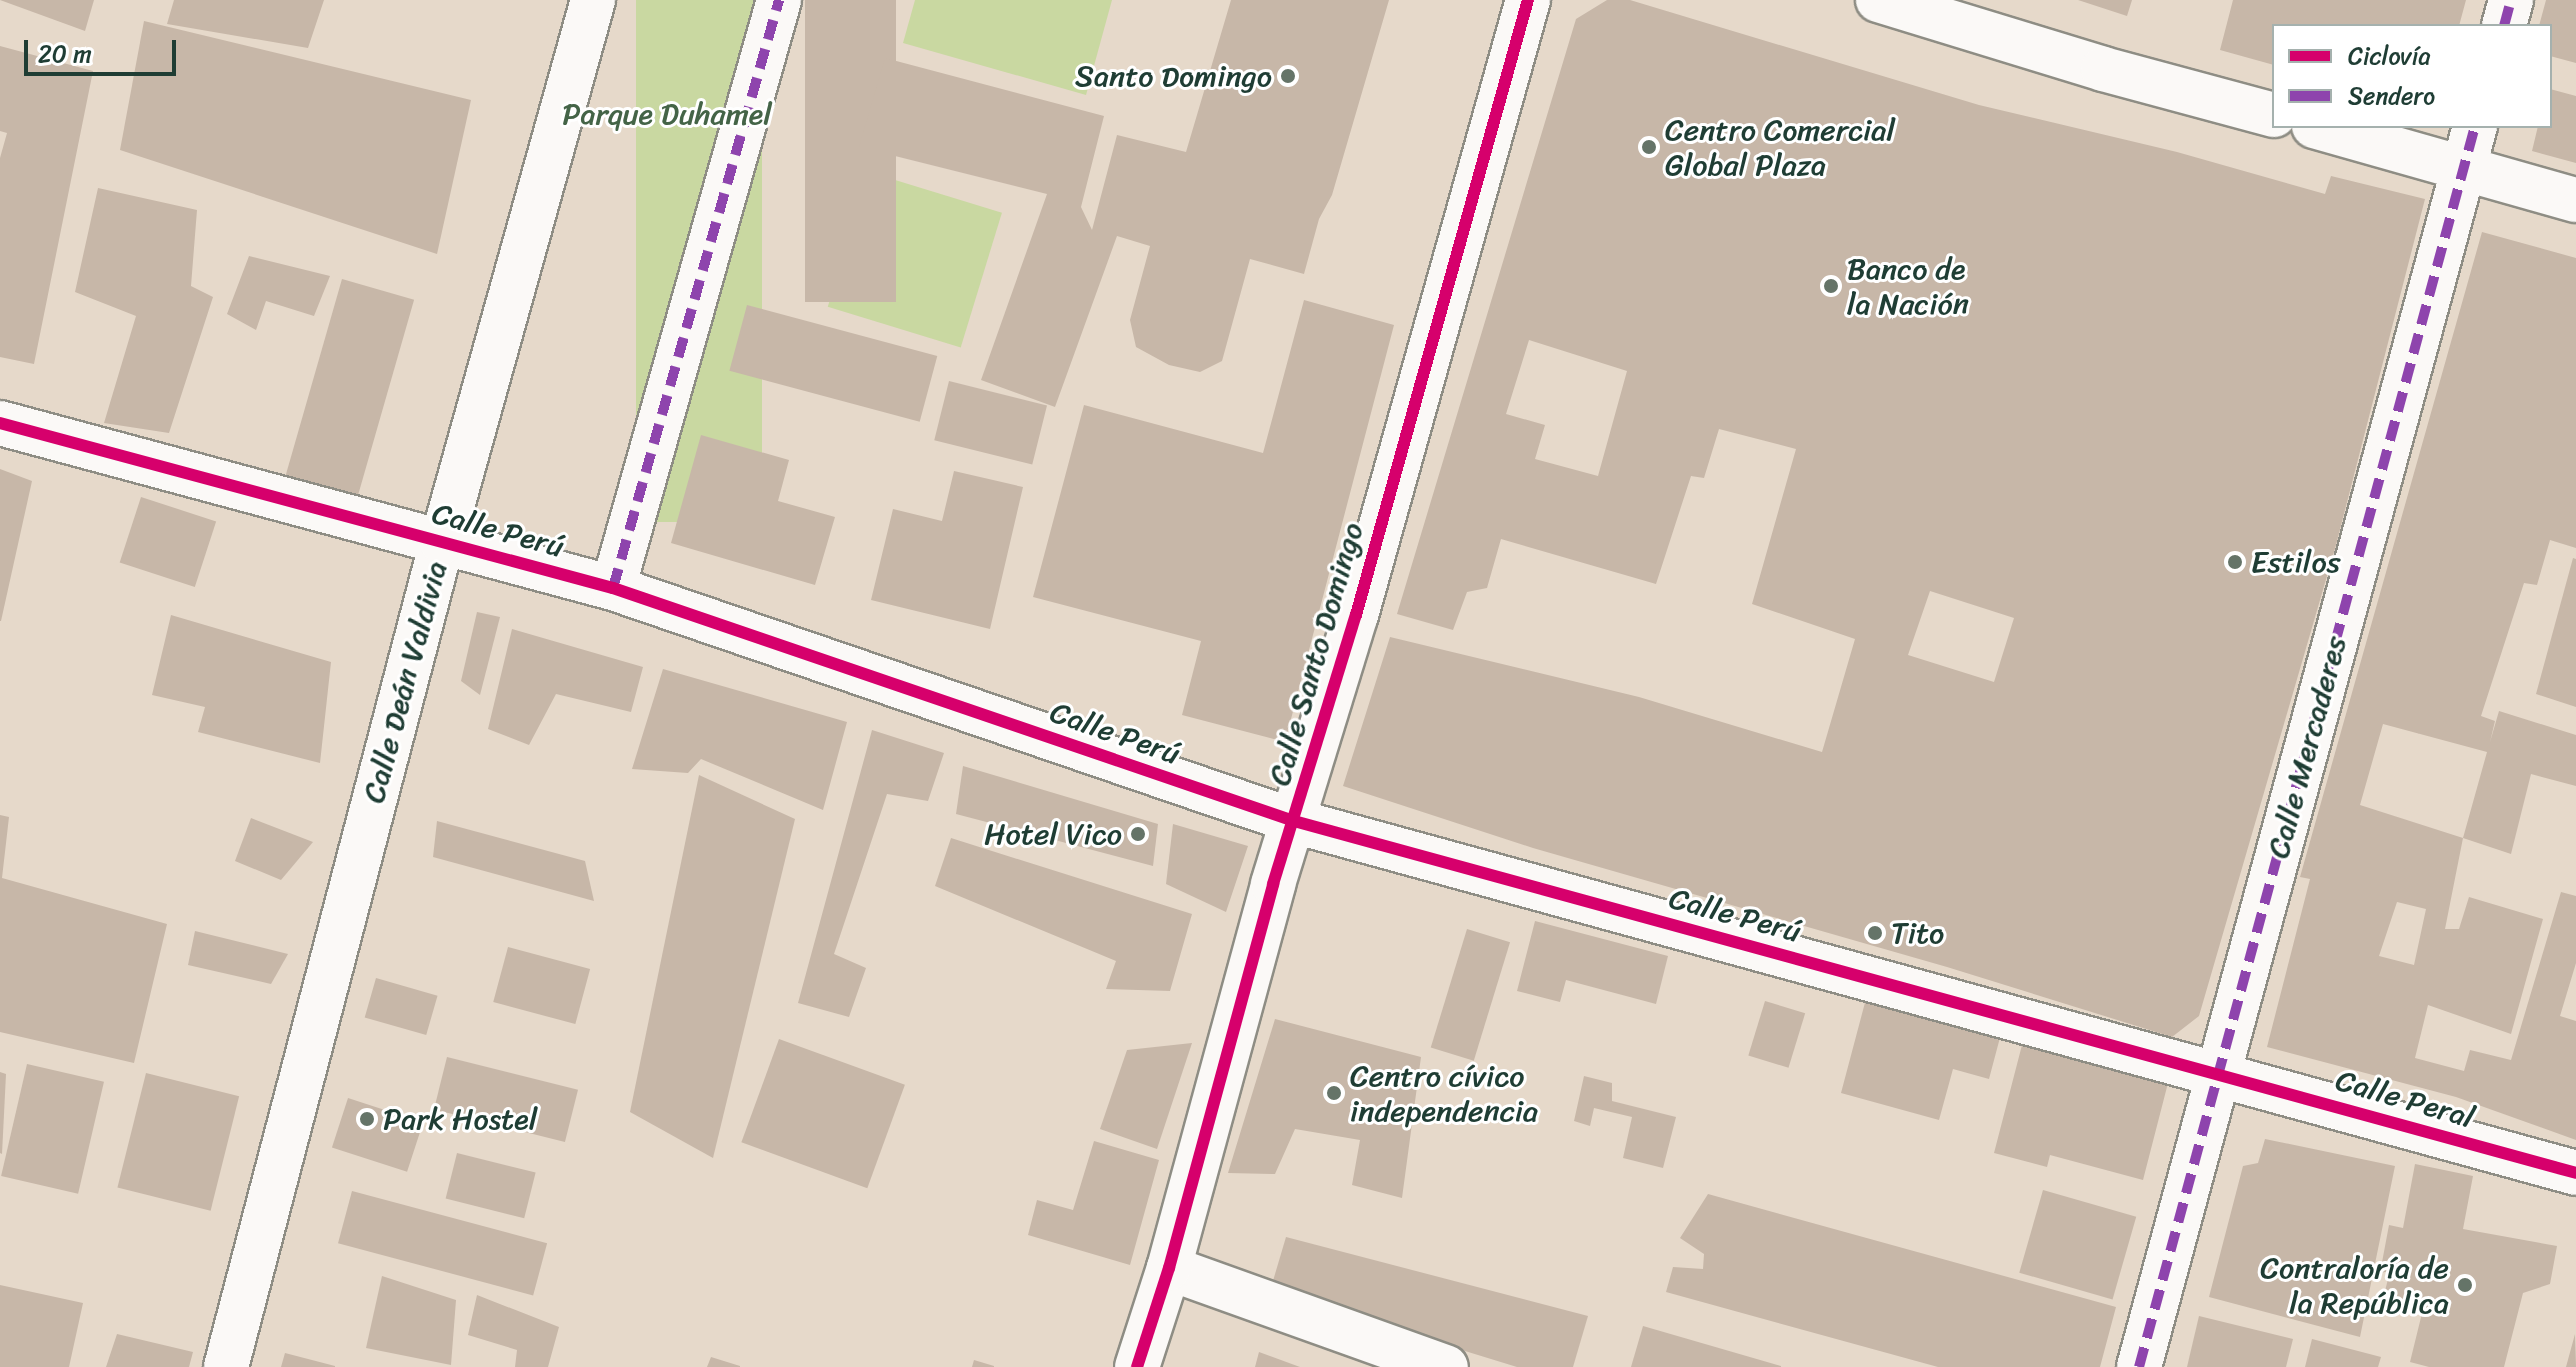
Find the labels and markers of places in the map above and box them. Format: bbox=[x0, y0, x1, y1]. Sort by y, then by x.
place label: Santo Domingo bbox=[1075, 58, 1272, 94]
marker: Santo Domingo bbox=[1279, 67, 1297, 85]
place label: Centro Comercial Global Plaza bbox=[1665, 112, 1895, 182]
marker: Centro Comercial Global Plaza bbox=[1640, 138, 1658, 156]
place label: Banco de la Nación bbox=[1847, 251, 1969, 322]
marker: Banco de la Nación bbox=[1822, 277, 1840, 295]
place label: Estilos bbox=[2251, 544, 2340, 580]
marker: Estilos bbox=[2226, 553, 2244, 571]
place label: Hotel Vico bbox=[984, 816, 1122, 852]
marker: Hotel Vico bbox=[1129, 825, 1147, 843]
place label: Tito bbox=[1891, 915, 1944, 951]
marker: Tito bbox=[1866, 924, 1884, 942]
place label: Centro cívico independencia bbox=[1350, 1058, 1538, 1128]
marker: Centro cívico independencia bbox=[1325, 1084, 1343, 1102]
place label: Park Hostel bbox=[383, 1101, 540, 1137]
marker: Park Hostel bbox=[358, 1110, 376, 1128]
place label: Contraloría de la República bbox=[2260, 1250, 2449, 1320]
marker: Contraloría de la República bbox=[2456, 1276, 2474, 1294]

